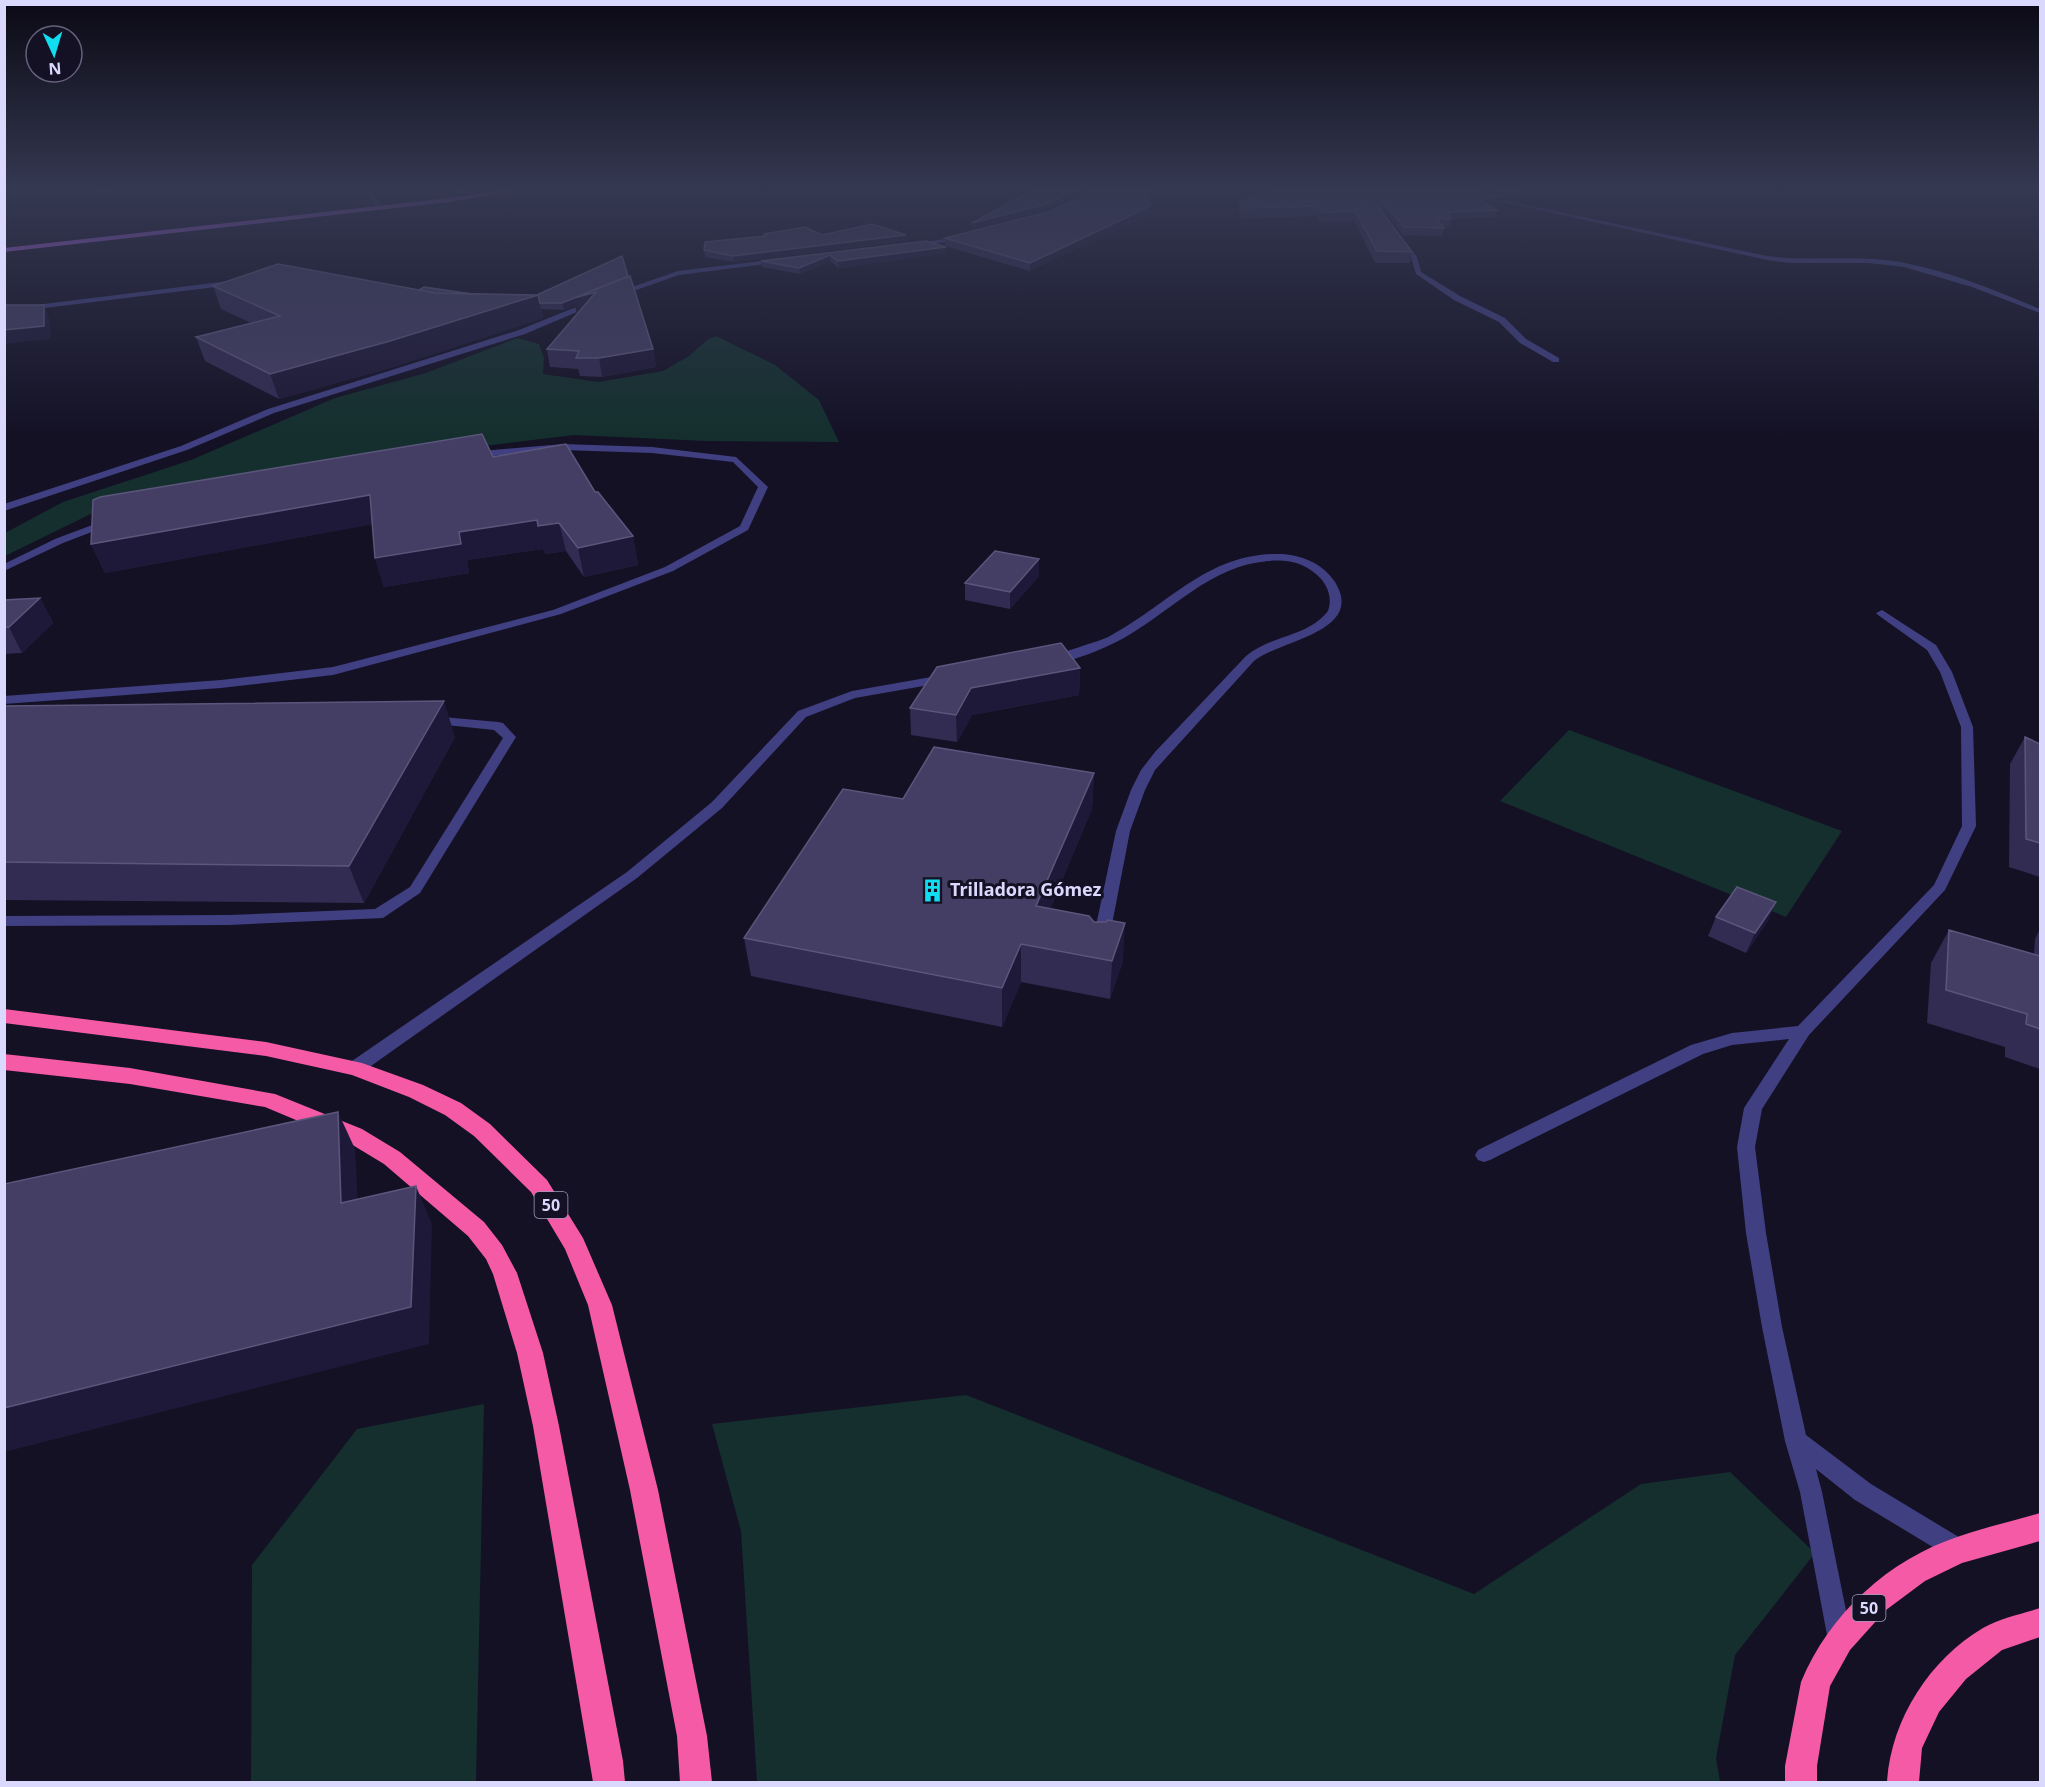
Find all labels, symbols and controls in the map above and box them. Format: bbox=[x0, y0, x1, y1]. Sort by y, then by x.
north arrow bbox=[24, 24, 84, 84]
text: N bbox=[48, 58, 62, 80]
building icon: Trilladora Gómez bbox=[919, 877, 945, 903]
place label: Trilladora Gómez bbox=[950, 877, 1102, 901]
road number: 50 bbox=[534, 1192, 568, 1218]
road number: 50 bbox=[1852, 1595, 1886, 1621]

